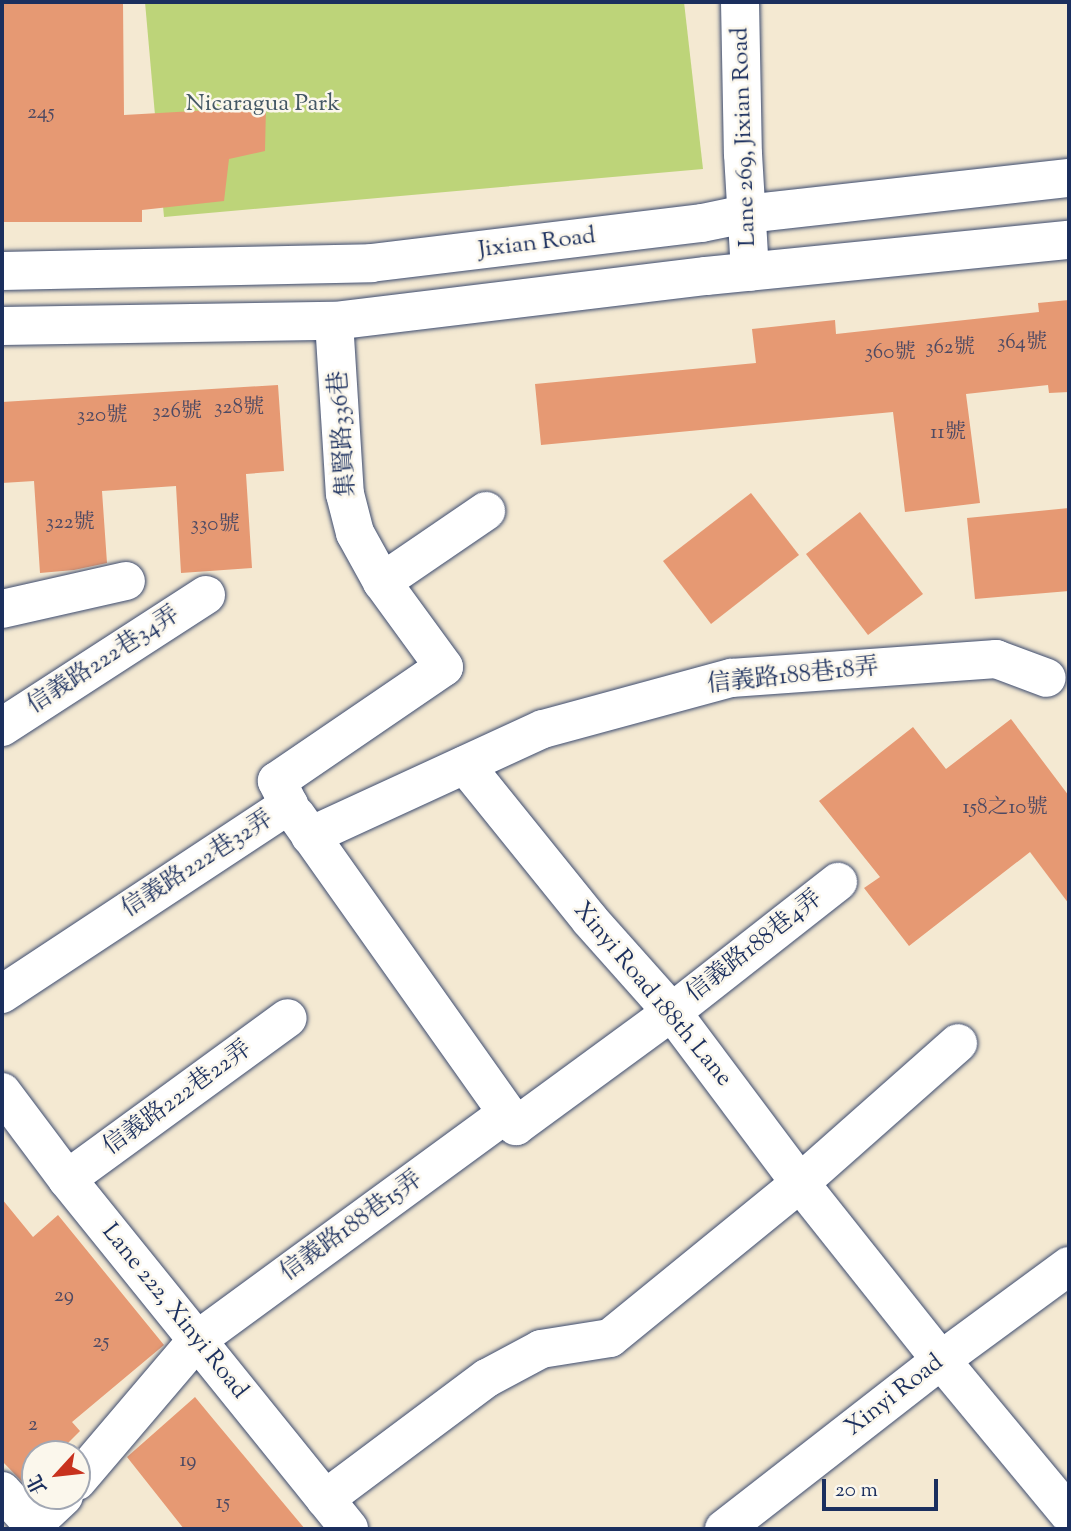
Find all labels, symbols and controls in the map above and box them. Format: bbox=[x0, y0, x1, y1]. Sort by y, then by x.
street label: Lane 269, Jixian Road bbox=[727, 27, 763, 247]
park label: Nicaragua Park bbox=[186, 91, 340, 119]
house number: 245 bbox=[27, 100, 55, 126]
street label: Jixian Road bbox=[477, 223, 597, 265]
house number: 364號 bbox=[997, 330, 1047, 356]
house number: 362號 bbox=[925, 335, 975, 361]
house number: 360號 bbox=[865, 340, 915, 366]
street label: 集賢路336巷 bbox=[325, 370, 363, 498]
house number: 328號 bbox=[214, 395, 264, 421]
house number: 326號 bbox=[152, 399, 202, 425]
house number: 320號 bbox=[77, 403, 127, 429]
house number: 11號 bbox=[930, 420, 966, 446]
house number: 322號 bbox=[45, 510, 95, 536]
house number: 330號 bbox=[191, 512, 239, 538]
street label: 信義路222巷34弄 bbox=[23, 601, 185, 721]
street label: 信義路188巷18弄 bbox=[706, 654, 880, 700]
house number: 158之10號 bbox=[963, 795, 1047, 821]
street label: 信義路222巷32弄 bbox=[117, 805, 279, 925]
street label: 信義路188巷4弄 bbox=[681, 885, 829, 1009]
street label: Xinyi Road 188th Lane bbox=[567, 897, 737, 1093]
street label: 信義路222巷22弄 bbox=[98, 1036, 258, 1162]
street label: 信義路188巷15弄 bbox=[275, 1166, 429, 1288]
street label: Lane 222, Xinyi Road bbox=[95, 1219, 253, 1405]
house number: 29 bbox=[54, 1283, 74, 1309]
house number: 25 bbox=[92, 1329, 110, 1355]
street label: Xinyi Road bbox=[840, 1349, 950, 1443]
house number: 2 bbox=[28, 1412, 38, 1438]
north arrow bbox=[21, 1440, 91, 1510]
house number: 19 bbox=[179, 1448, 197, 1474]
scale bar bbox=[826, 1464, 942, 1508]
text: 北 bbox=[22, 1469, 55, 1498]
text: 20 m bbox=[835, 1476, 878, 1506]
house number: 15 bbox=[216, 1490, 230, 1516]

